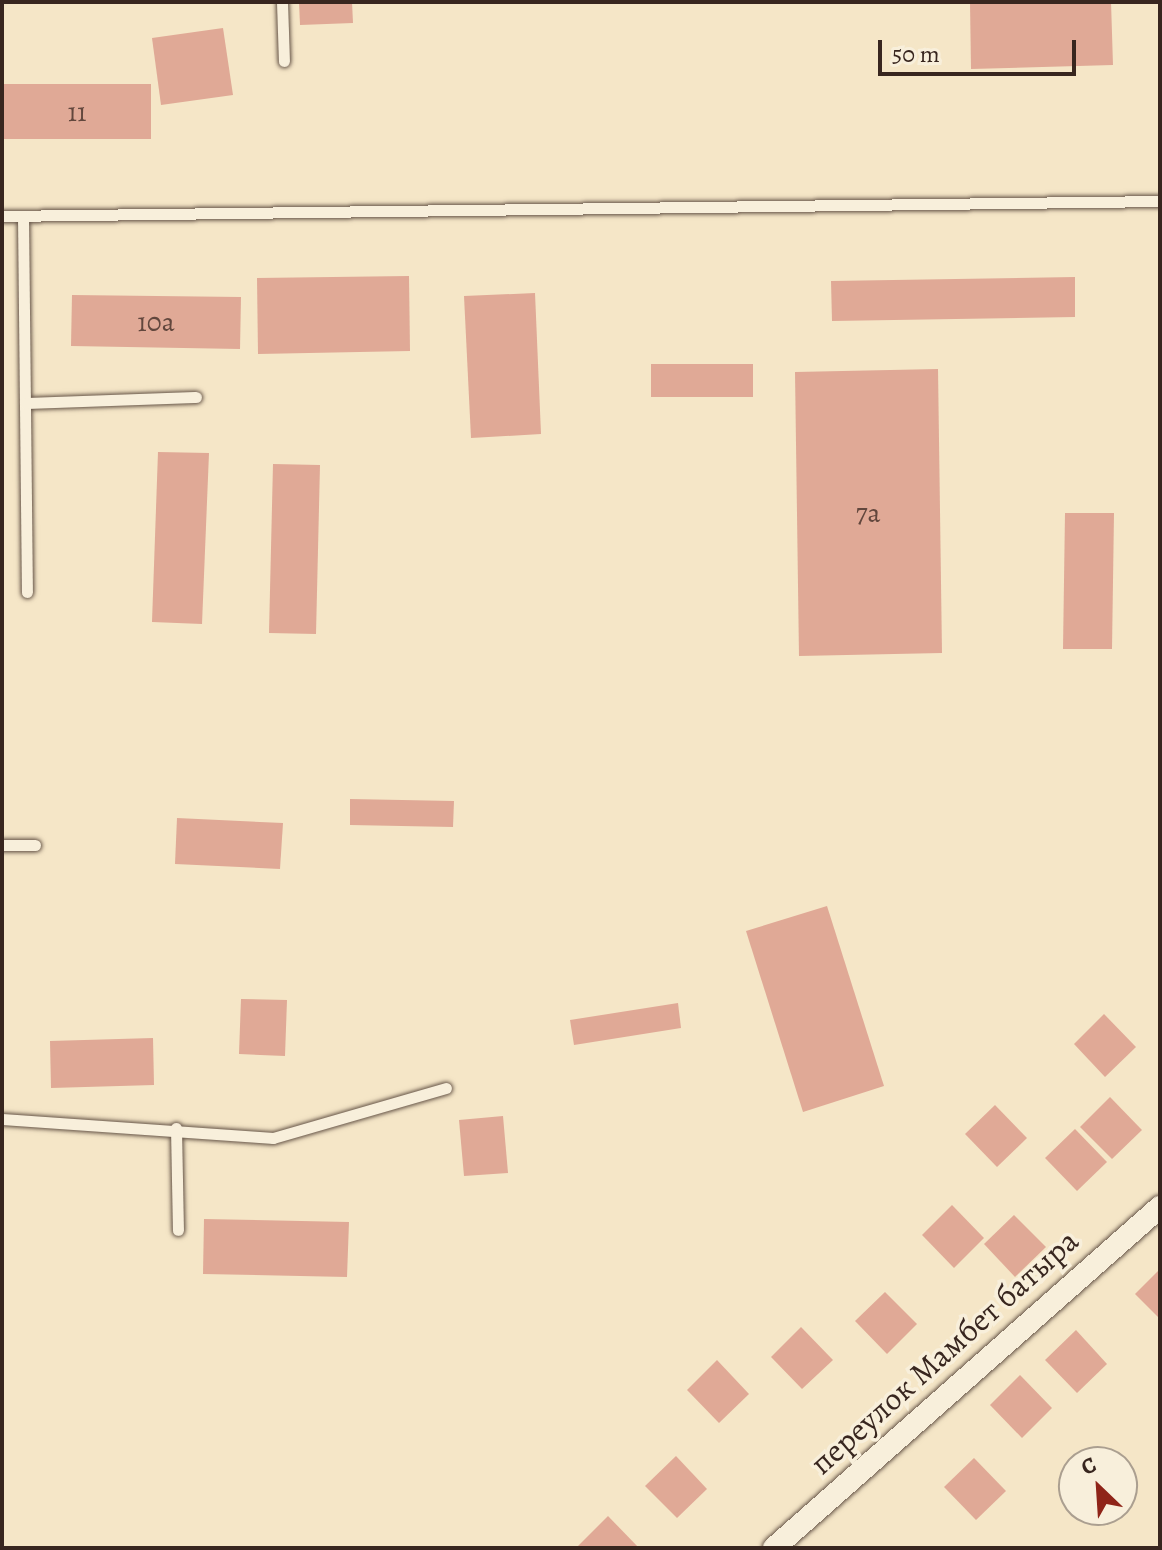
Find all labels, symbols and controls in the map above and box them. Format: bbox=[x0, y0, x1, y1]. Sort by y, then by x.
scale bar bbox=[882, 24, 1080, 74]
text: 50 m bbox=[892, 38, 940, 70]
house number: 11 bbox=[67, 95, 87, 129]
house number: 10а bbox=[137, 305, 175, 339]
house number: 7а bbox=[856, 496, 880, 530]
street label: переулок Мамбет батыра bbox=[802, 1222, 1086, 1482]
north arrow bbox=[1058, 1446, 1138, 1526]
text: С bbox=[1076, 1450, 1101, 1483]

